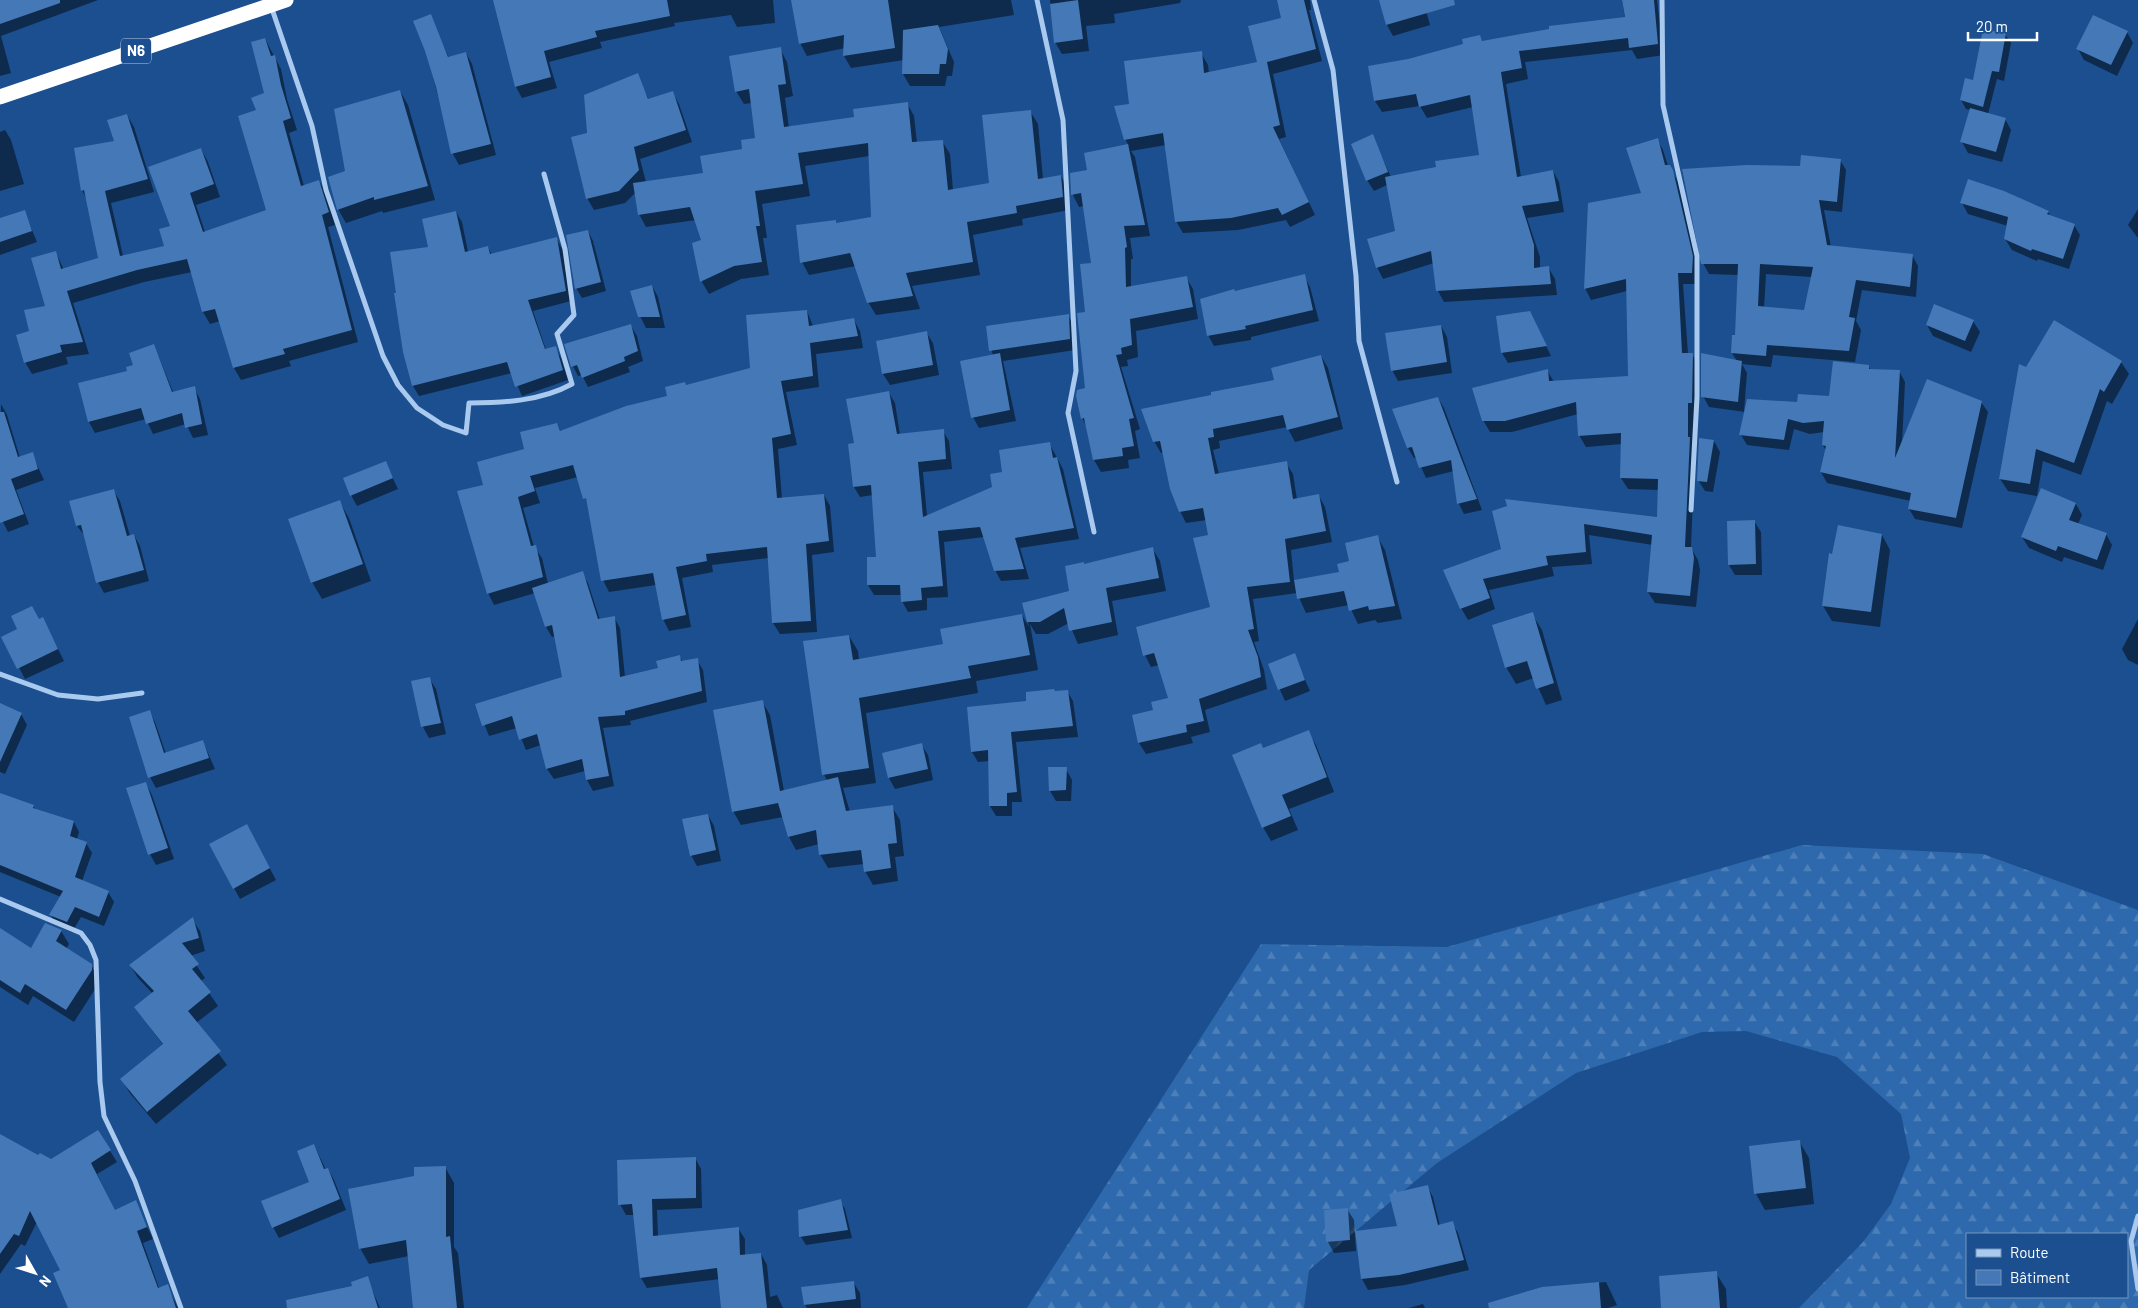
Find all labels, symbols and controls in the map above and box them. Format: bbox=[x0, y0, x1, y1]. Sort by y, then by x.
scale bar bbox=[1968, 10, 2037, 42]
text: 20 m bbox=[1976, 17, 2008, 35]
road number: N6 bbox=[121, 38, 151, 64]
legend bbox=[1966, 1233, 2128, 1298]
text: Route bbox=[2010, 1243, 2049, 1261]
north arrow bbox=[10, 1248, 60, 1298]
text: Bâtiment bbox=[2010, 1268, 2070, 1286]
text: N bbox=[36, 1273, 55, 1290]

